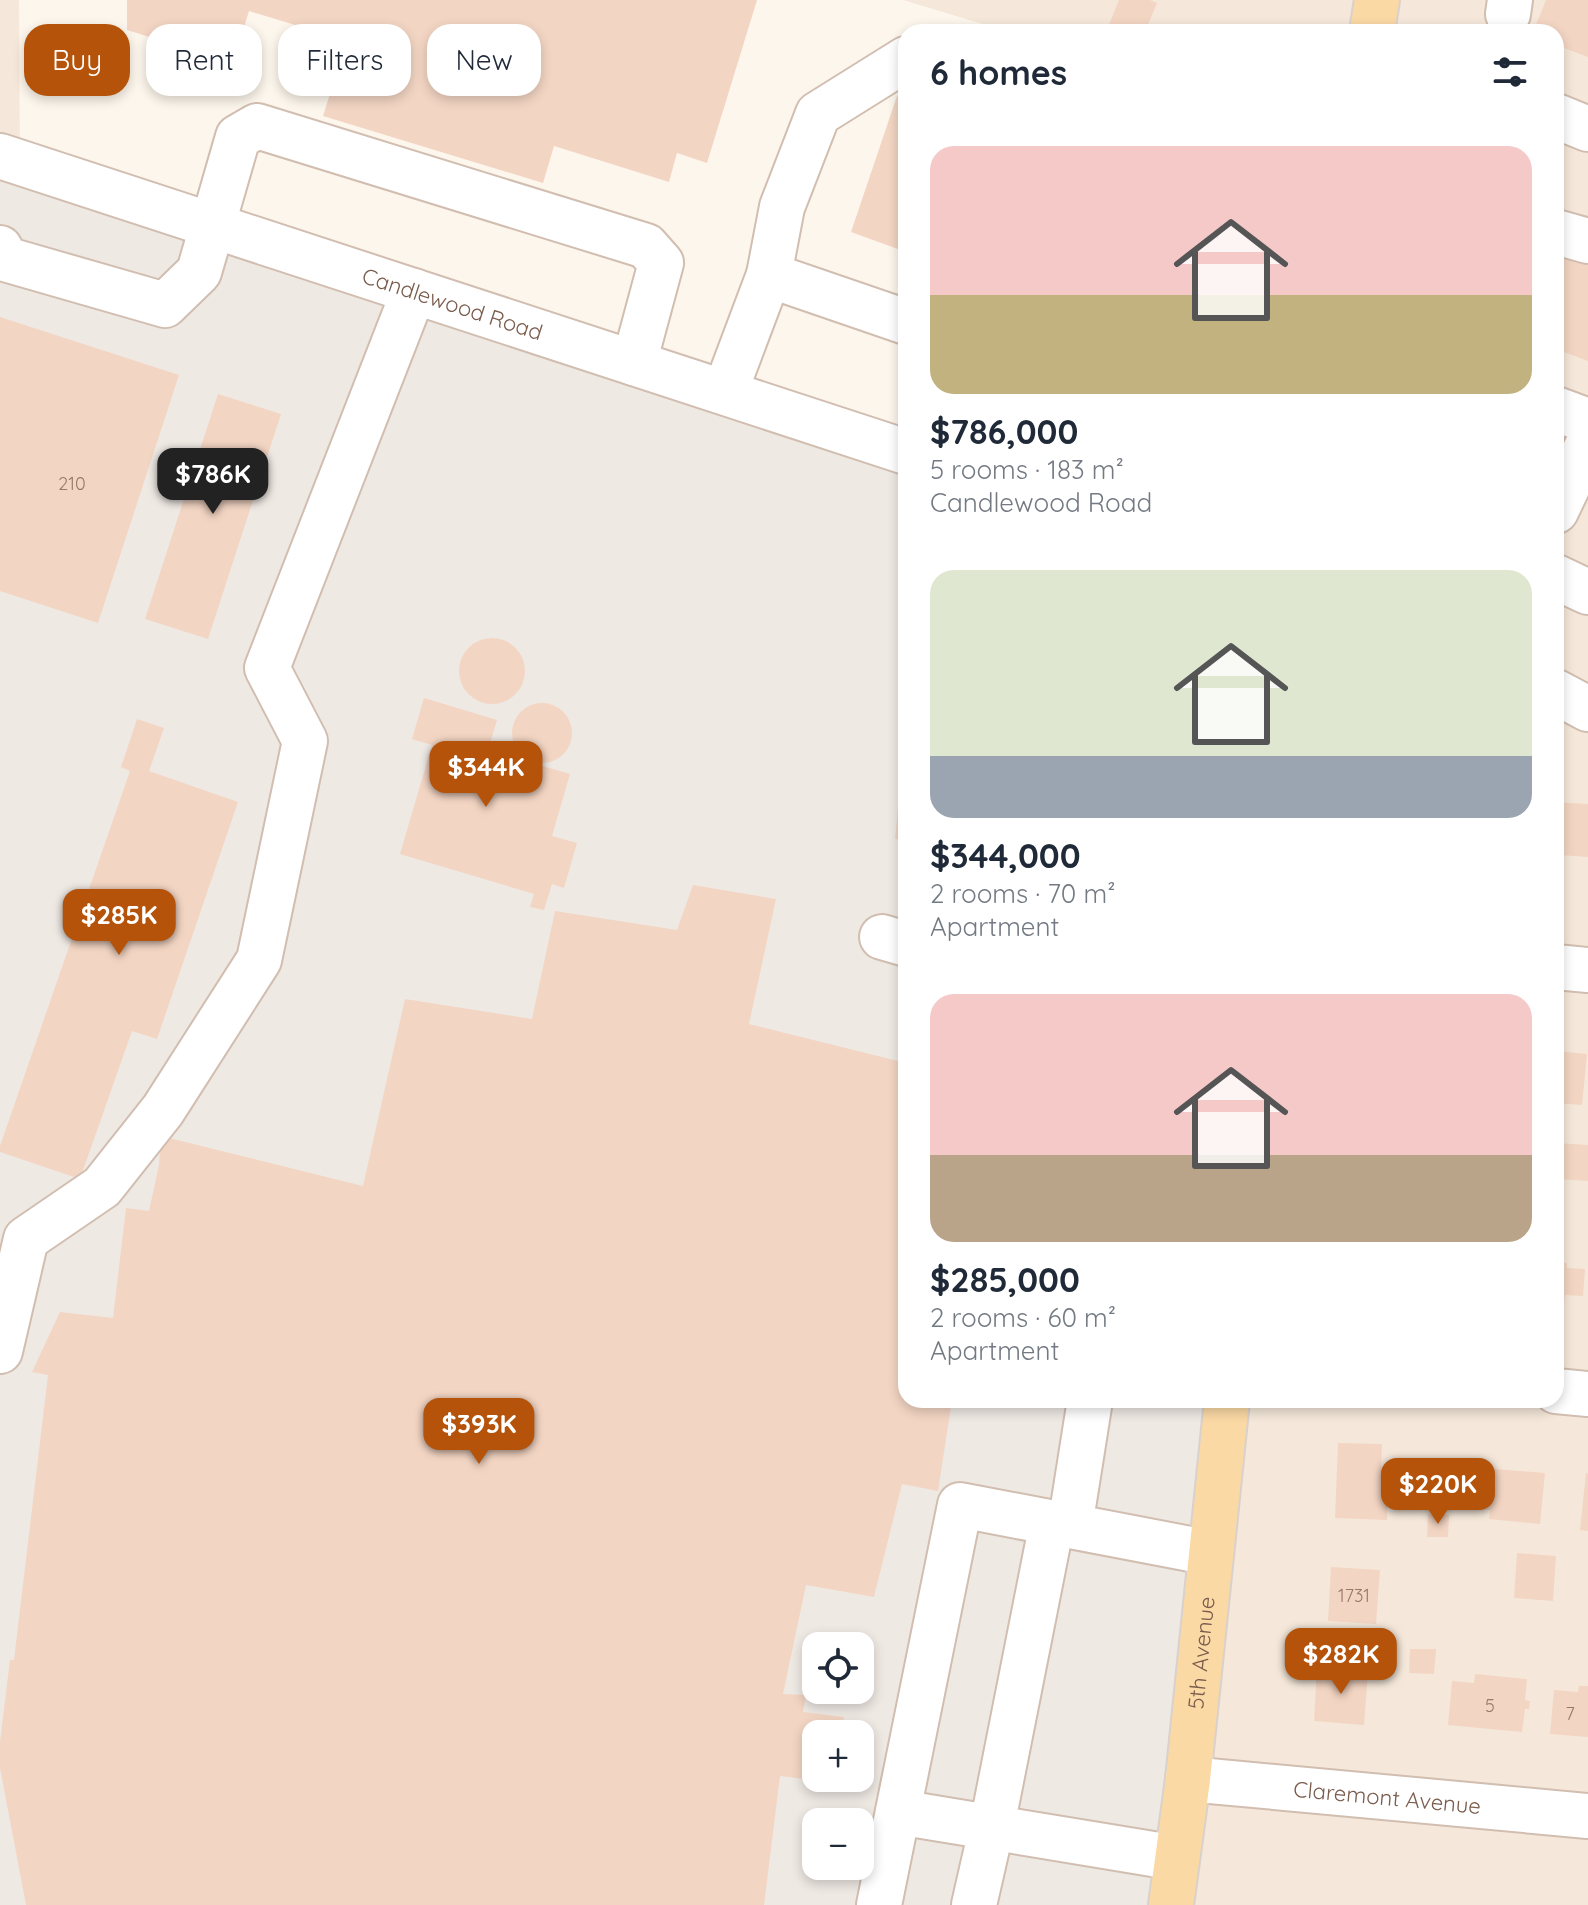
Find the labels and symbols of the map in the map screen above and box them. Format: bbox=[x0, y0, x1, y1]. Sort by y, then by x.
street label: Candlewood Road bbox=[359, 261, 546, 346]
pin: $786K bbox=[157, 448, 269, 516]
house number: 210 bbox=[58, 472, 86, 495]
pin: $344K bbox=[430, 741, 542, 809]
pin: $285K bbox=[63, 889, 175, 957]
pin: $393K bbox=[423, 1398, 535, 1466]
pin: $220K bbox=[1382, 1458, 1494, 1526]
house number: 1731 bbox=[1338, 1584, 1370, 1607]
street label: 5th Avenue bbox=[1181, 1595, 1221, 1711]
pin: $282K bbox=[1285, 1628, 1397, 1696]
house number: 5 bbox=[1485, 1694, 1495, 1717]
house number: 7 bbox=[1565, 1702, 1575, 1725]
street label: Claremont Avenue bbox=[1292, 1775, 1482, 1820]

